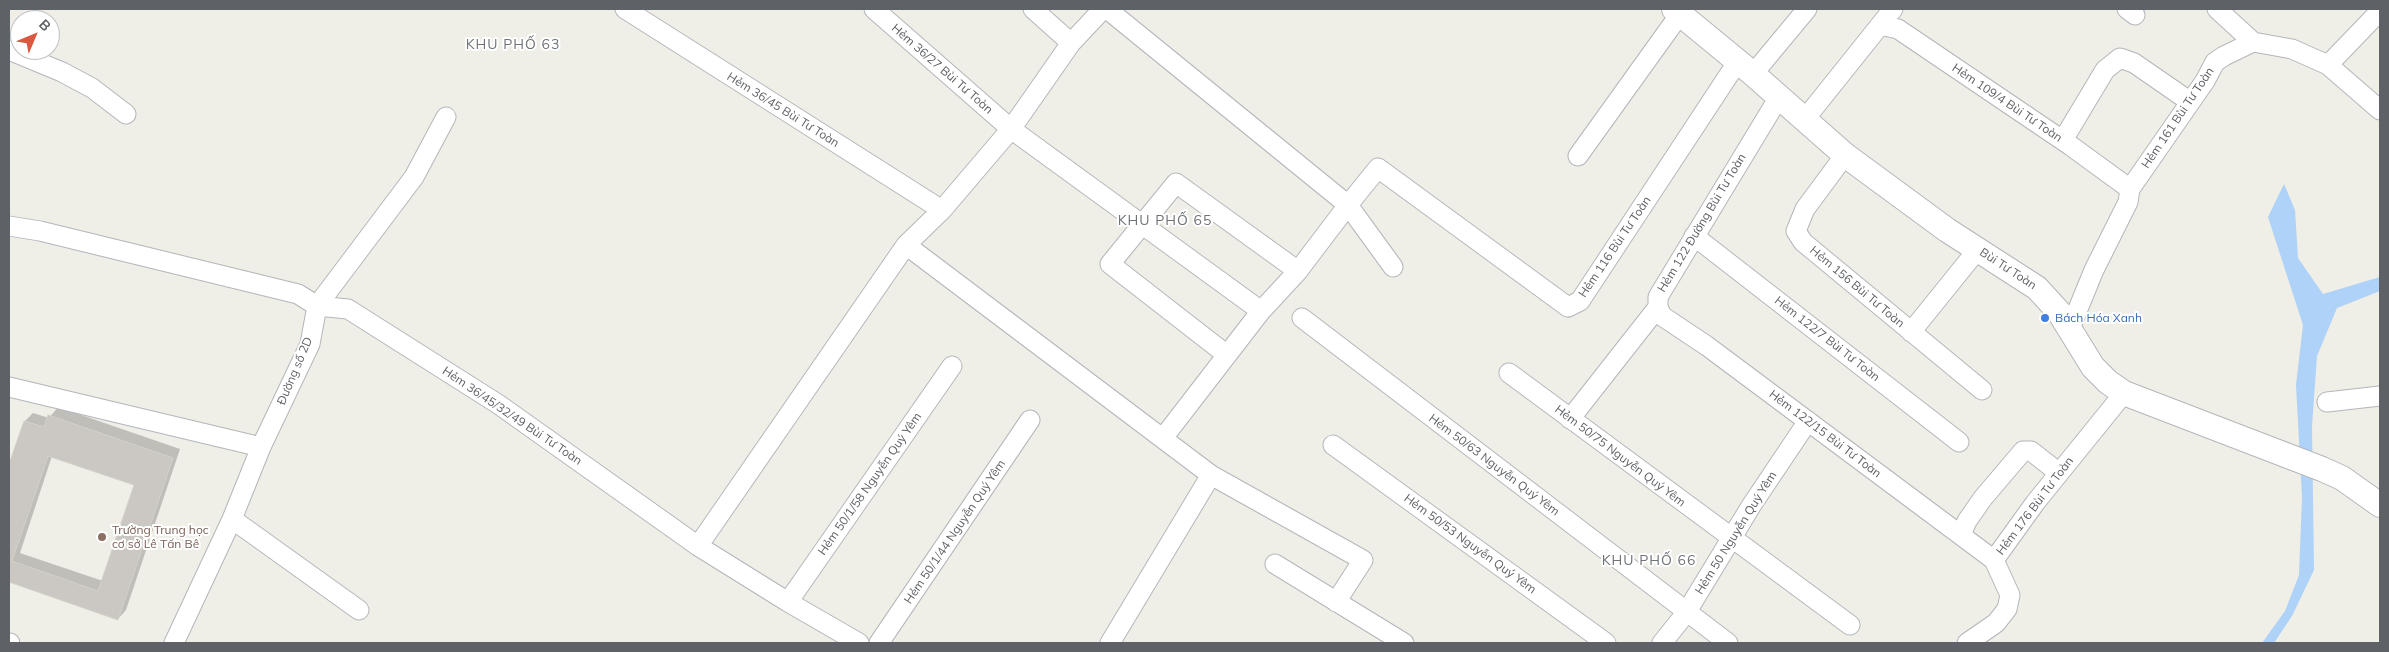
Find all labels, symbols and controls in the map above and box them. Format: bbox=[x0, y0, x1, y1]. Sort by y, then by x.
north arrow bbox=[10, 10, 60, 60]
text: B bbox=[35, 15, 55, 35]
street label: Hẻm 36/27 Bùi Tư Toàn bbox=[888, 21, 996, 117]
district label: KHU PHỐ 63 bbox=[464, 37, 562, 53]
street label: Hẻm 109/4 Bùi Tư Toàn bbox=[1949, 61, 2065, 145]
street label: Hẻm 161 Bùi Tư Toàn bbox=[2139, 65, 2217, 171]
street label: Hẻm 36/45 Bùi Tư Toàn bbox=[724, 70, 842, 150]
street label: Hẻm 122 Đường Bùi Tư Toàn bbox=[1655, 151, 1749, 295]
street label: Hẻm 116 Bùi Tư Toàn bbox=[1576, 194, 1654, 300]
district label: KHU PHỐ 65 bbox=[1116, 213, 1214, 229]
street label: Hẻm 156 Bùi Tư Toàn bbox=[1807, 243, 1907, 331]
street label: Bùi Tư Toàn bbox=[1977, 245, 2039, 293]
street label: Hẻm 122/7 Bùi Tư Toàn bbox=[1771, 293, 1883, 385]
place label: Bách Hóa Xanh bbox=[2055, 311, 2142, 325]
marker: Bách Hóa Xanh bbox=[2039, 312, 2051, 324]
street label: Đường số 2D bbox=[274, 335, 316, 407]
street label: Hẻm 36/45/32/49 Bùi Tư Toàn bbox=[439, 364, 585, 468]
street label: Hẻm 122/15 Bùi Tư Toàn bbox=[1766, 387, 1884, 481]
street label: Hẻm 50/75 Nguyễn Quý Yêm bbox=[1552, 402, 1688, 510]
street label: Hẻm 50/1/58 Nguyễn Quý Yêm bbox=[815, 410, 925, 558]
street label: Hẻm 50/63 Nguyễn Quý Yêm bbox=[1426, 411, 1562, 519]
street label: Hẻm 176 Bùi Tư Toàn bbox=[1993, 454, 2077, 558]
street label: Hẻm 50/1/44 Nguyễn Quý Yêm bbox=[901, 457, 1009, 607]
street label: Hẻm 50 Nguyễn Quý Yêm bbox=[1692, 469, 1780, 597]
street label: Hẻm 50/53 Nguyễn Quý Yêm bbox=[1401, 491, 1539, 597]
place label: Trường Trung học cơ sở Lê Tấn Bê bbox=[112, 523, 209, 551]
marker: Trường Trung học cơ sở Lê Tấn Bê bbox=[96, 531, 108, 543]
district label: KHU PHỐ 66 bbox=[1600, 553, 1698, 569]

